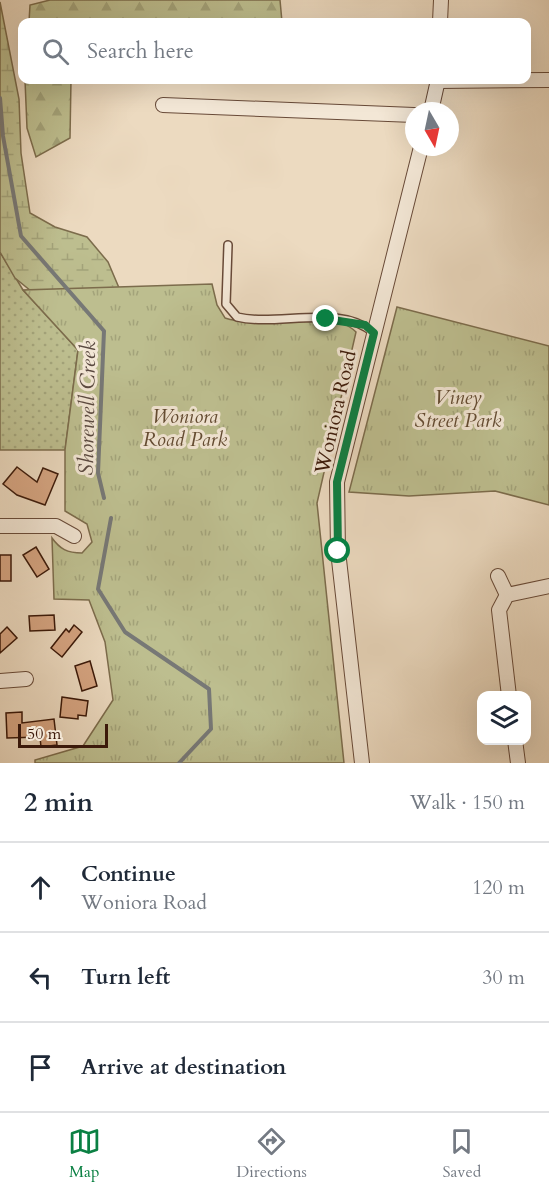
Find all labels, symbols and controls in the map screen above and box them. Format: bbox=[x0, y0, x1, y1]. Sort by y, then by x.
search box bbox=[18, 18, 531, 84]
icon: search bbox=[39, 35, 72, 68]
text: Search here bbox=[87, 36, 194, 66]
north arrow bbox=[405, 102, 459, 156]
route end bbox=[312, 305, 338, 331]
water label: Shorewell Creek bbox=[72, 340, 103, 476]
street label: Woniora Road bbox=[308, 347, 363, 477]
park label: Viney Street Park bbox=[415, 384, 501, 434]
park label: Woniora Road Park bbox=[143, 403, 227, 453]
route start bbox=[324, 537, 350, 563]
map controls bbox=[477, 691, 531, 745]
button: layers bbox=[477, 691, 531, 745]
scale bar bbox=[18, 721, 108, 748]
text: 50 m bbox=[27, 723, 61, 745]
text: 2 min bbox=[24, 785, 93, 820]
text: Walk · 150 m bbox=[410, 789, 525, 816]
text: Continue bbox=[81, 859, 176, 889]
icon: ahead bbox=[24, 871, 57, 904]
text: 120 m bbox=[472, 874, 525, 901]
text: Woniora Road bbox=[81, 889, 207, 916]
icon: left bbox=[24, 961, 57, 994]
text: Turn left bbox=[81, 962, 170, 992]
text: 30 m bbox=[482, 964, 525, 991]
icon: arrive bbox=[24, 1051, 57, 1084]
text: Arrive at destination bbox=[81, 1052, 286, 1082]
tab: Map bbox=[68, 1125, 101, 1183]
tab: Directions bbox=[236, 1125, 307, 1183]
tab: Saved bbox=[442, 1125, 481, 1183]

